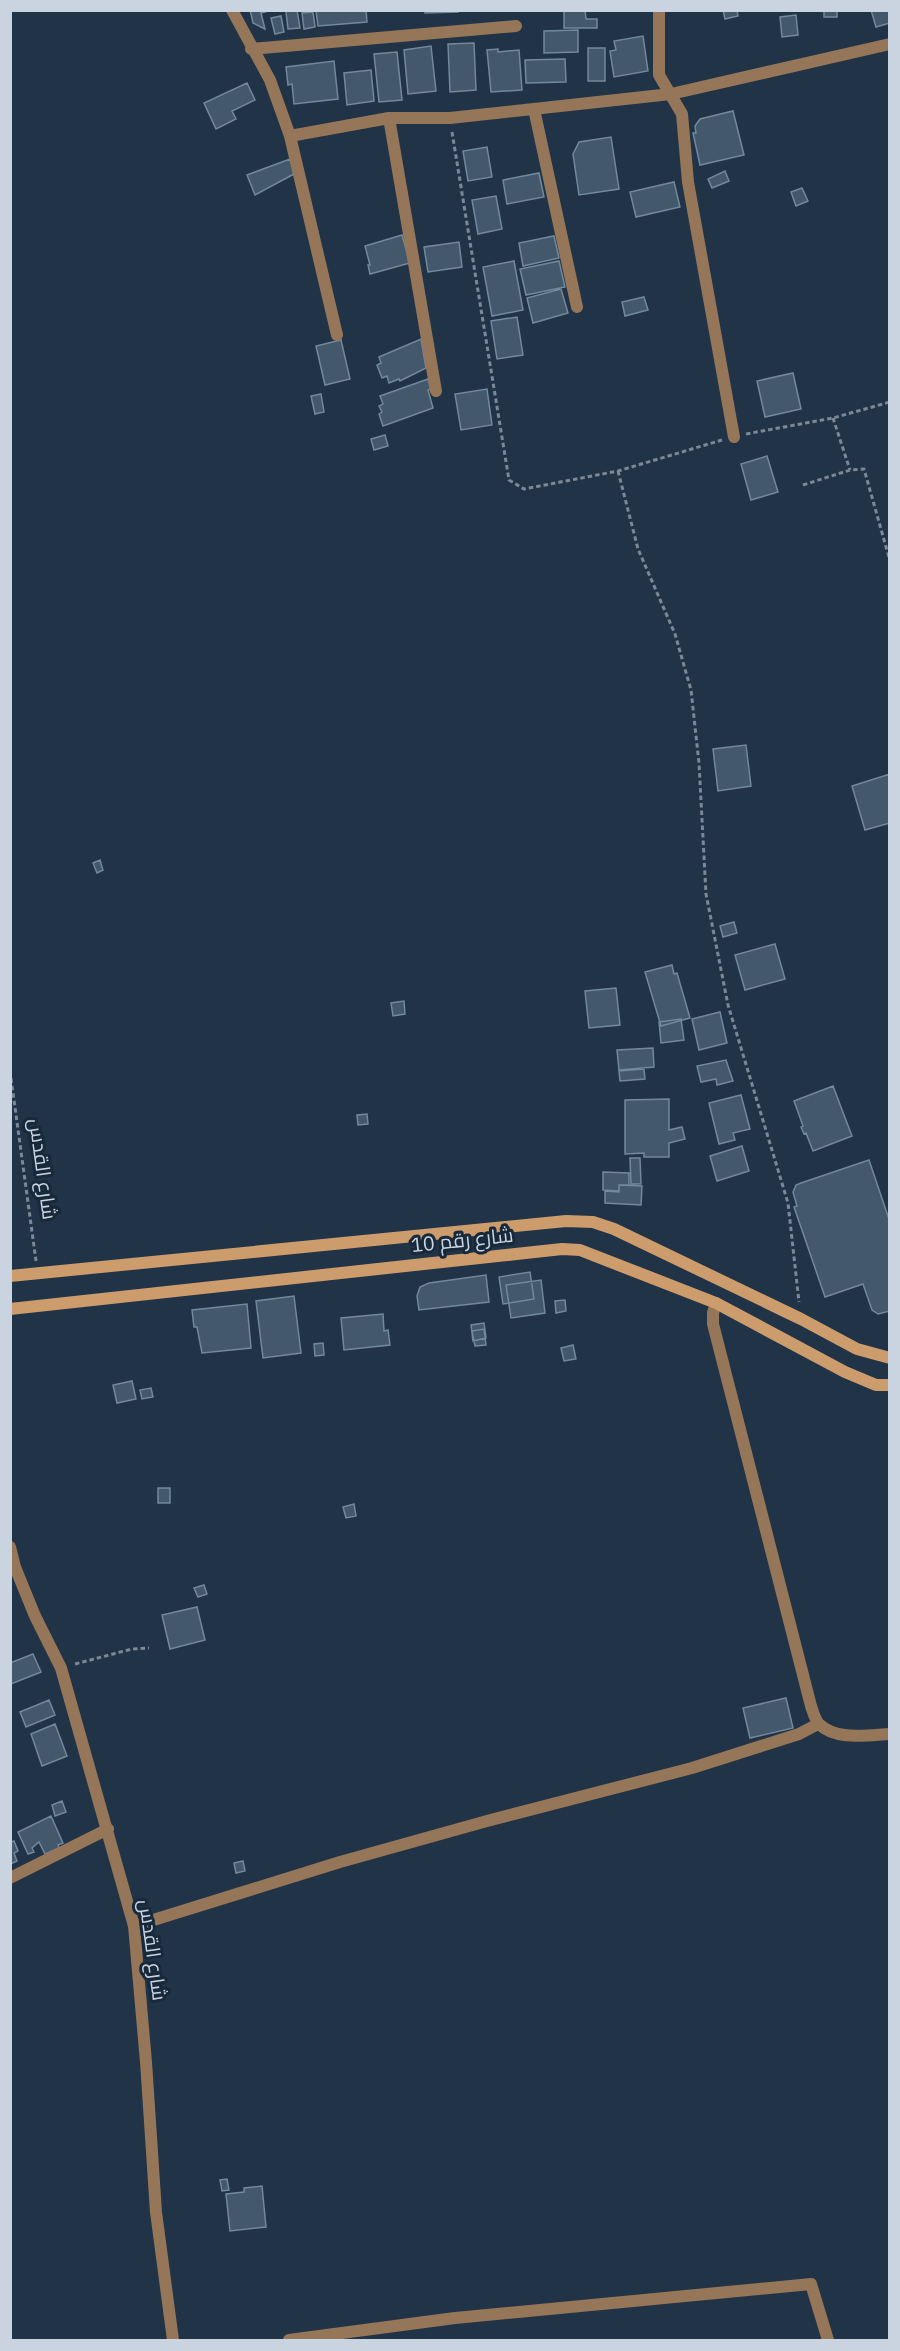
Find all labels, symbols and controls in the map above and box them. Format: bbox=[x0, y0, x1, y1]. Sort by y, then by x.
street label: شارع القدس bbox=[22, 1117, 64, 1221]
street label: شارع رقم 10 bbox=[409, 1221, 515, 1259]
street label: شارع القدس bbox=[132, 1898, 174, 2002]

